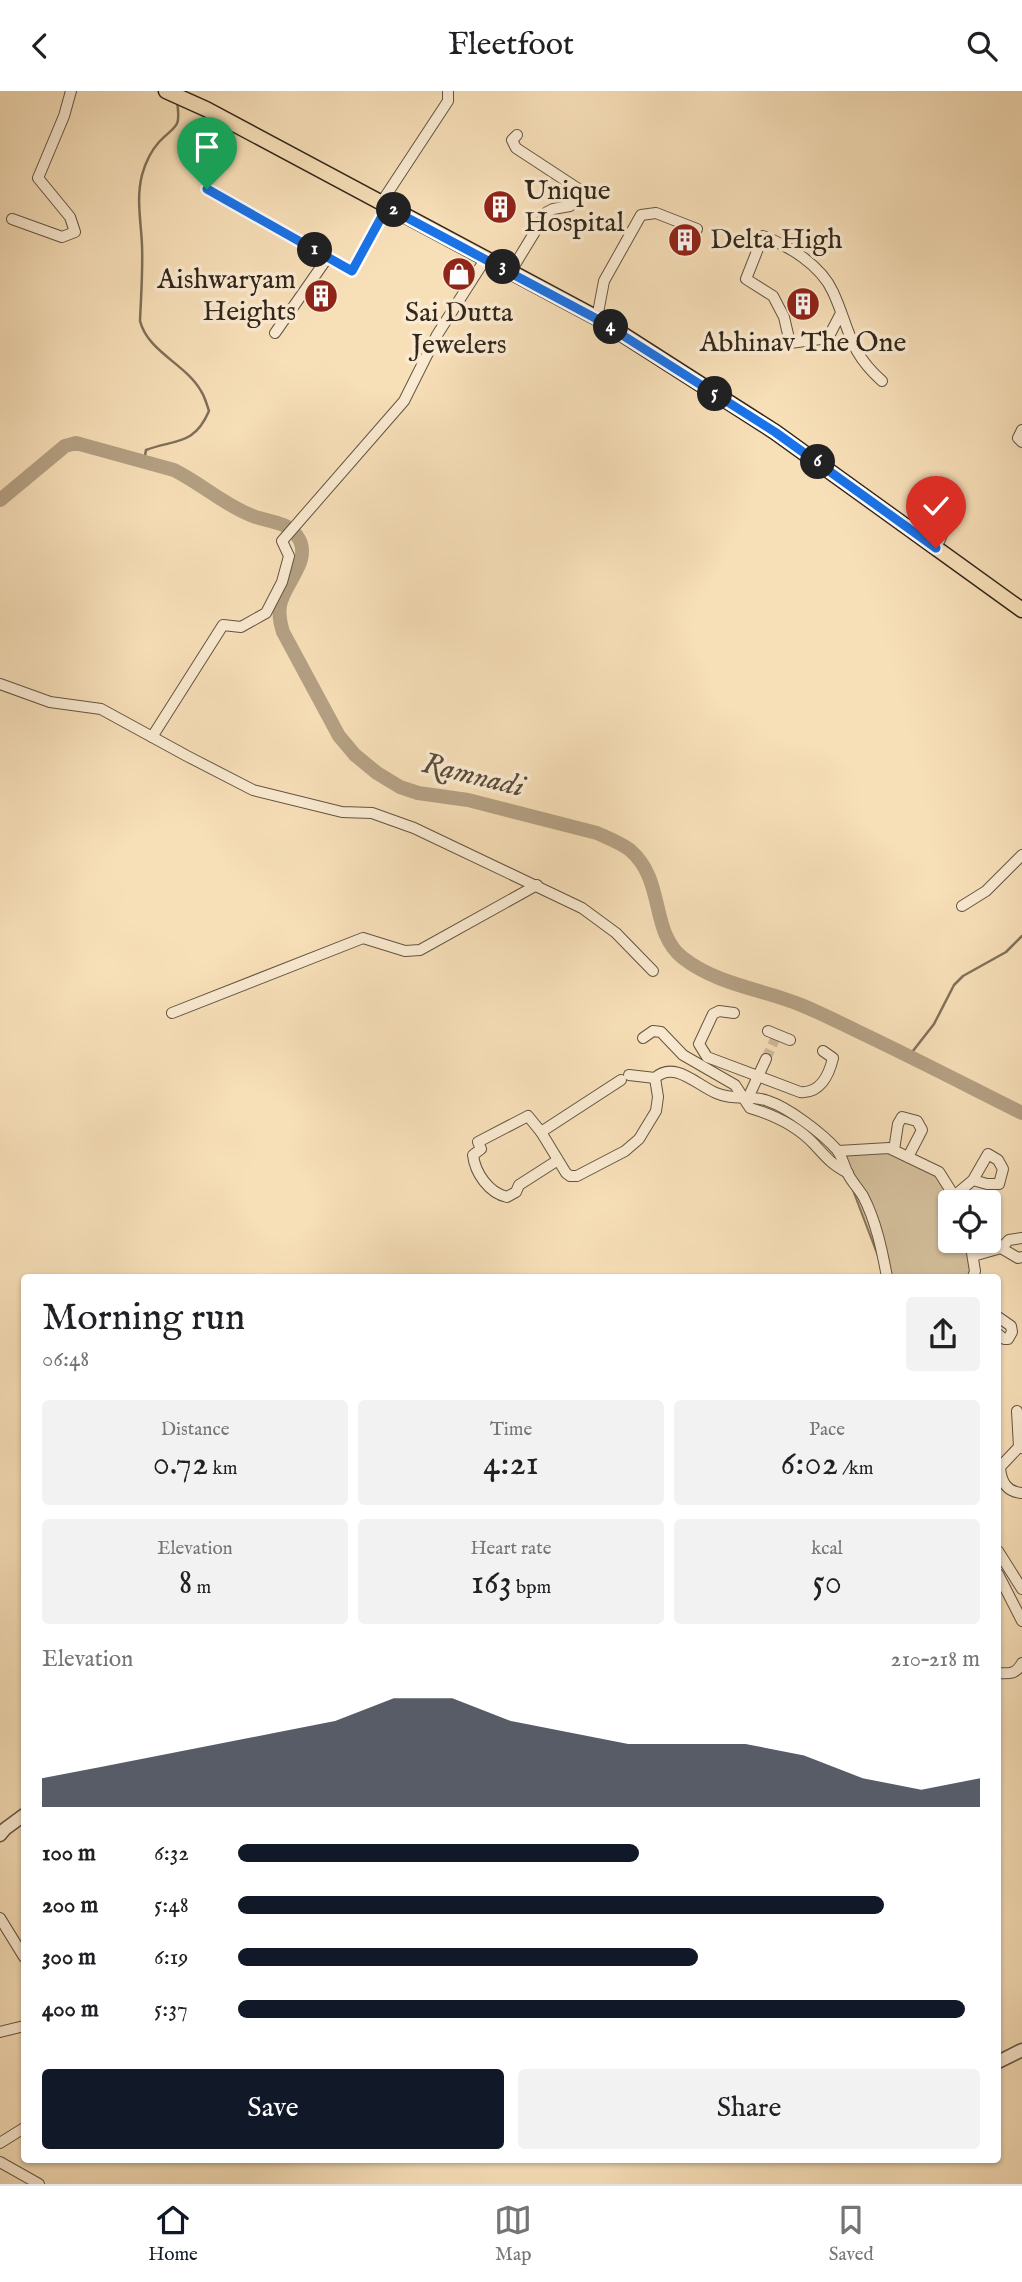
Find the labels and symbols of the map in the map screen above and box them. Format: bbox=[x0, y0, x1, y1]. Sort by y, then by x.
pin bbox=[177, 117, 237, 189]
place label: Unique Hospital bbox=[524, 174, 625, 241]
building icon: Unique Hospital bbox=[481, 188, 519, 226]
pin: 2 bbox=[376, 193, 412, 227]
building icon: Delta High bbox=[666, 221, 704, 259]
place label: Delta High bbox=[710, 223, 843, 258]
pin: 1 bbox=[298, 233, 332, 267]
pin: 3 bbox=[486, 249, 520, 285]
shop icon: Sai Dutta Jewelers bbox=[440, 255, 478, 293]
place label: Aishwaryam Heights bbox=[156, 263, 296, 330]
building icon: Aishwaryam Heights bbox=[302, 277, 340, 315]
building icon: Abhinav The One bbox=[784, 285, 822, 323]
place label: Sai Dutta Jewelers bbox=[405, 296, 514, 363]
pin: 4 bbox=[594, 309, 628, 345]
place label: Abhinav The One bbox=[699, 326, 906, 361]
pin: 5 bbox=[698, 377, 732, 411]
pin: 6 bbox=[800, 445, 836, 479]
pin bbox=[906, 476, 966, 548]
water label: Ramnadi bbox=[418, 745, 530, 808]

